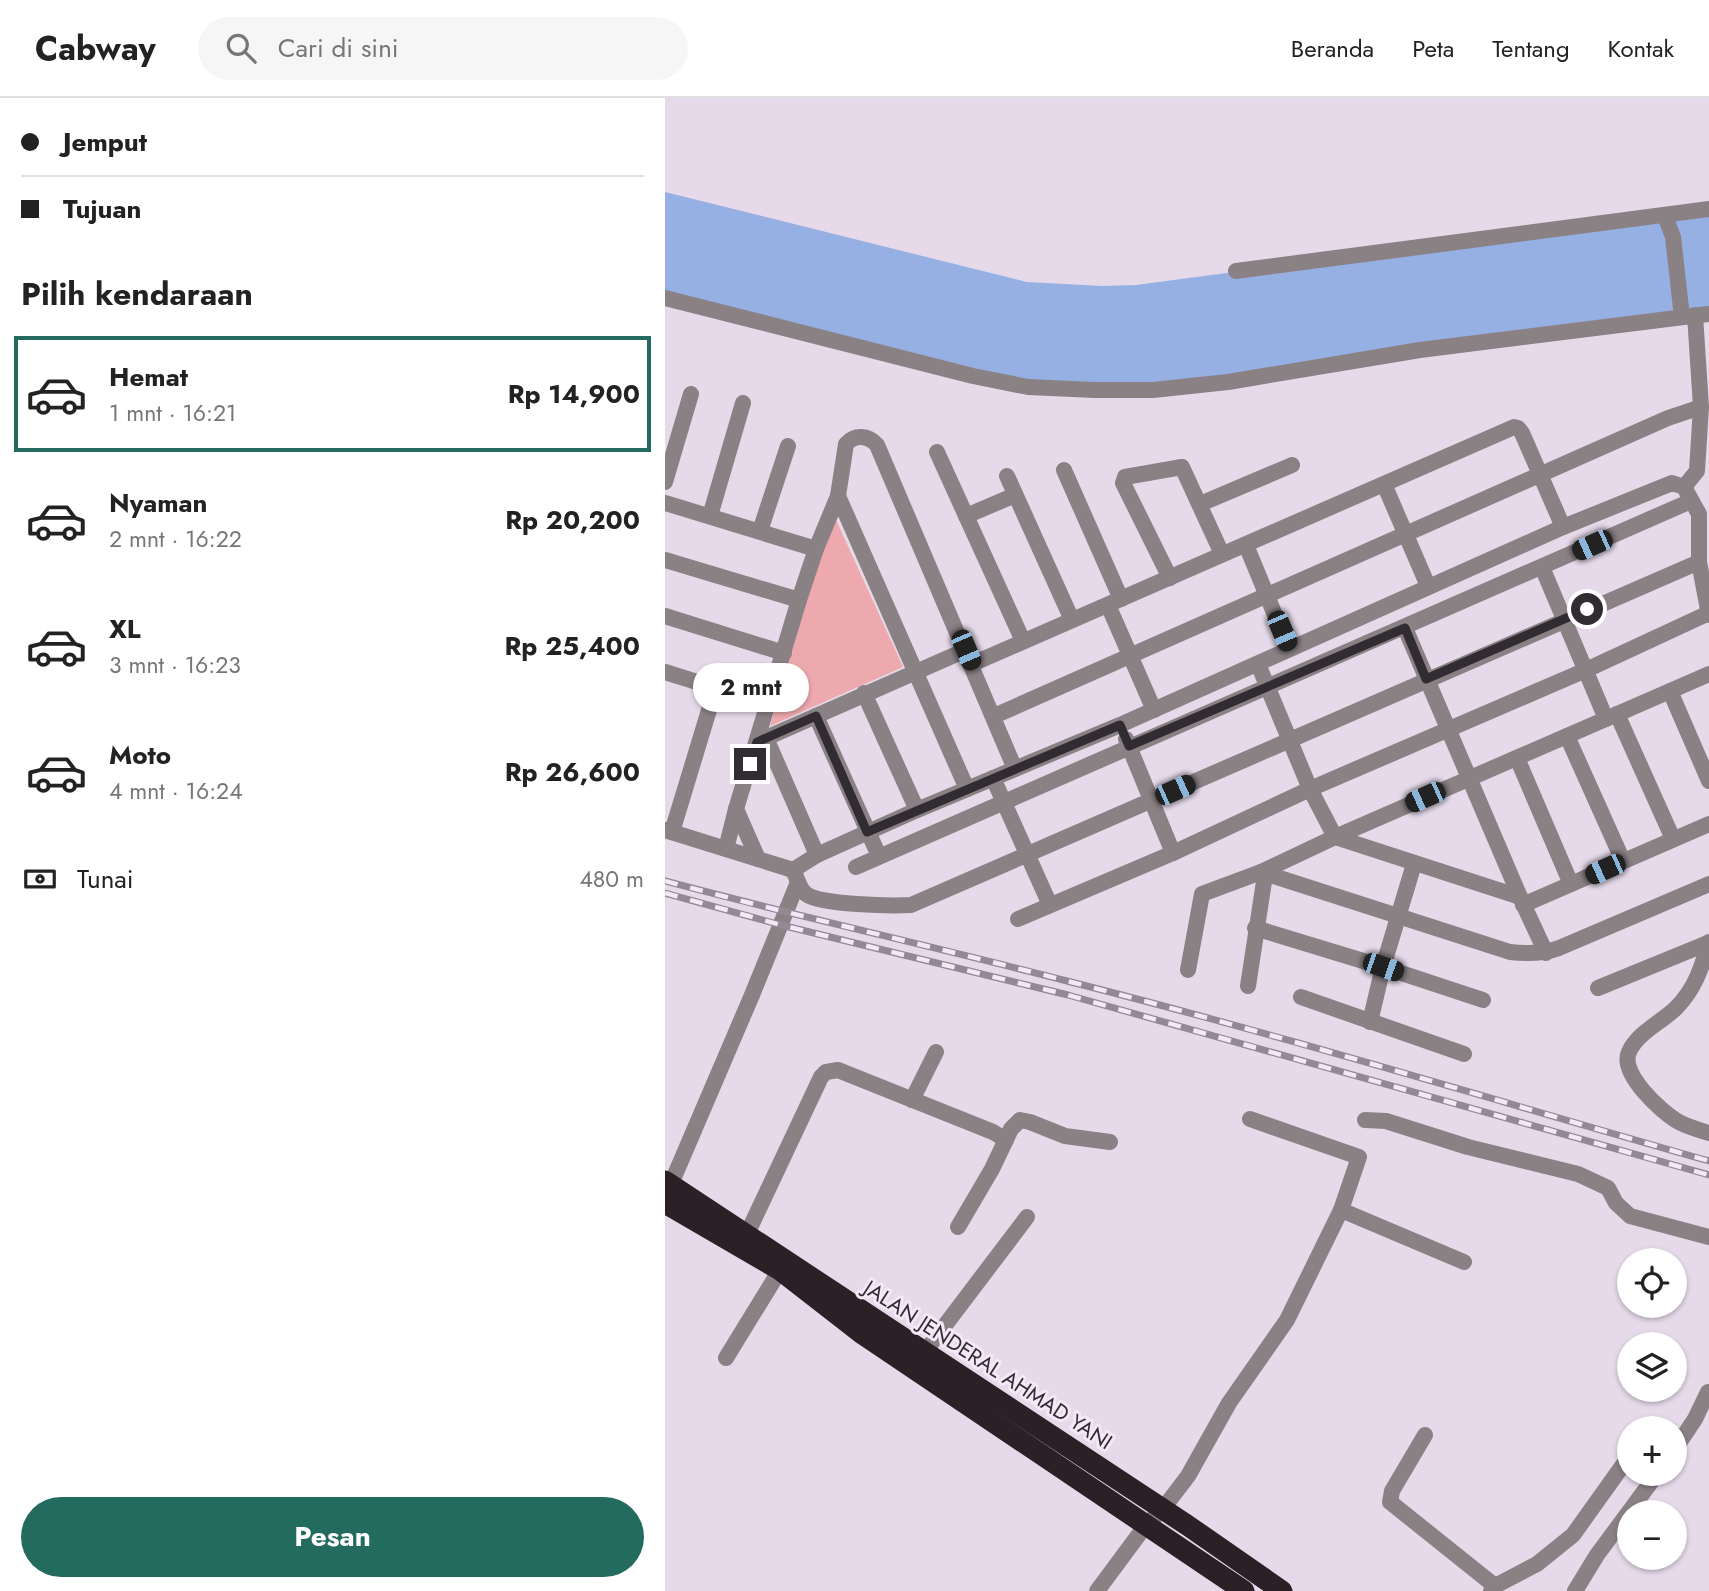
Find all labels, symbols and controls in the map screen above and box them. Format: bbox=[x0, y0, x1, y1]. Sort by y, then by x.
search box bbox=[198, 17, 688, 80]
text: Cabway bbox=[35, 25, 156, 72]
icon: search bbox=[222, 29, 260, 67]
text: Cari di sini bbox=[278, 29, 399, 67]
text: Beranda bbox=[1291, 31, 1374, 66]
text: Peta bbox=[1412, 31, 1454, 66]
text: Tentang bbox=[1492, 31, 1570, 66]
text: Kontak bbox=[1608, 31, 1674, 66]
text: Jemput bbox=[63, 123, 147, 161]
text: Tujuan bbox=[63, 190, 141, 228]
text: Pilih kendaraan bbox=[21, 271, 253, 317]
text: Hemat bbox=[109, 358, 188, 396]
icon: car bbox=[25, 363, 88, 426]
text: Rp 14,900 bbox=[508, 375, 640, 413]
text: 1 mnt · 16:21 bbox=[109, 396, 236, 430]
text: Nyaman bbox=[109, 484, 208, 522]
icon: car bbox=[25, 489, 88, 552]
text: Rp 20,200 bbox=[505, 501, 640, 539]
text: 2 mnt · 16:22 bbox=[109, 522, 242, 556]
car bbox=[1569, 527, 1616, 563]
route start bbox=[1571, 593, 1603, 625]
car bbox=[1265, 608, 1300, 654]
text: XL bbox=[109, 610, 141, 648]
icon: car bbox=[25, 615, 88, 678]
text: Rp 25,400 bbox=[505, 627, 640, 665]
car bbox=[949, 627, 984, 673]
text: 3 mnt · 16:23 bbox=[109, 648, 241, 682]
callout: 2 mnt bbox=[692, 662, 808, 712]
text: 2 mnt bbox=[720, 670, 782, 704]
text: Moto bbox=[109, 736, 171, 774]
icon: car bbox=[25, 741, 88, 804]
route end bbox=[734, 748, 766, 780]
text: Rp 26,600 bbox=[505, 753, 640, 791]
car bbox=[1152, 772, 1199, 808]
text: 4 mnt · 16:24 bbox=[109, 774, 243, 808]
car bbox=[1402, 779, 1449, 815]
car bbox=[1582, 851, 1629, 887]
icon: cash bbox=[21, 860, 59, 898]
text: Tunai bbox=[77, 860, 134, 898]
text: 480 m bbox=[579, 862, 644, 896]
car bbox=[1360, 950, 1407, 984]
map controls bbox=[1617, 1248, 1687, 1570]
button: locate bbox=[1617, 1248, 1687, 1318]
street label: JALAN JENDERAL AHMAD YANI bbox=[855, 1272, 1118, 1457]
button: layers bbox=[1617, 1332, 1687, 1402]
button: + bbox=[1617, 1416, 1687, 1486]
button: Pesan bbox=[21, 1497, 644, 1577]
button: − bbox=[1617, 1500, 1687, 1570]

